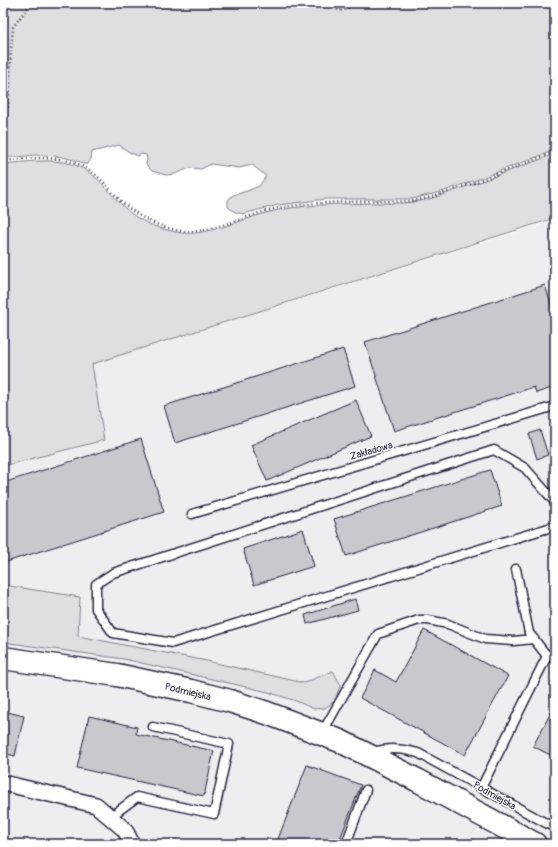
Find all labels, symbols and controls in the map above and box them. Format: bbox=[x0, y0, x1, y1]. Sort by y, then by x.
street label: Zakładowa bbox=[348, 439, 394, 463]
street label: Podmiejska bbox=[164, 681, 212, 703]
street label: Podmiejska bbox=[471, 779, 518, 813]

